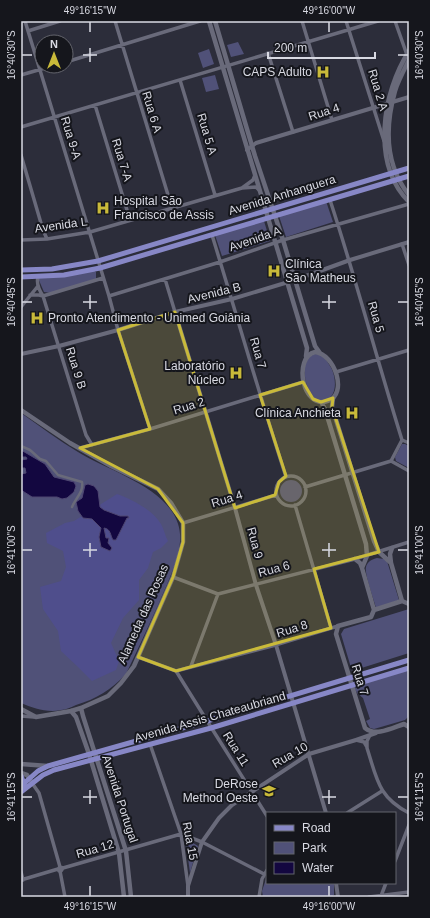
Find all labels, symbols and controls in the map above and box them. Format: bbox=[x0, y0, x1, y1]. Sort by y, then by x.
text: 49°16'15"W bbox=[64, 5, 117, 16]
text: 49°16'00"W bbox=[303, 5, 356, 16]
text: 16°40'30"S bbox=[6, 30, 17, 80]
text: 16°40'30"S bbox=[414, 30, 425, 80]
north arrow bbox=[34, 34, 74, 74]
scale bar bbox=[268, 34, 375, 60]
text: N bbox=[50, 38, 58, 50]
text: 200 m bbox=[274, 41, 307, 55]
hospital icon: CAPS Adulto bbox=[315, 64, 331, 80]
place label: CAPS Adulto bbox=[243, 65, 312, 79]
street label: Rua 2 A bbox=[365, 68, 391, 112]
street label: Rua 6 A bbox=[139, 90, 165, 134]
street label: Rua 4 bbox=[307, 100, 342, 124]
street label: Rua 5 A bbox=[194, 112, 220, 156]
street label: Rua 9-A bbox=[58, 115, 84, 161]
street label: Rua 7-A bbox=[109, 137, 135, 183]
street label: Avenida Anhanguera bbox=[227, 172, 338, 218]
place label: Hospital São Francisco de Assis bbox=[114, 194, 214, 222]
hospital icon: Hospital São Francisco de Assis bbox=[95, 200, 111, 216]
street label: Avenida L bbox=[34, 214, 89, 236]
street label: Avenida A bbox=[227, 224, 283, 254]
place label: Clínica São Matheus bbox=[285, 257, 356, 285]
hospital icon: Clínica São Matheus bbox=[266, 263, 282, 279]
text: 16°40'45"S bbox=[6, 277, 17, 327]
text: 16°40'45"S bbox=[414, 277, 425, 327]
street label: Avenida B bbox=[186, 280, 242, 306]
street label: Rua 5 bbox=[365, 300, 387, 335]
hospital icon: Pronto Atendimento - Unimed Goiânia bbox=[29, 310, 45, 326]
place label: Pronto Atendimento - Unimed Goiânia bbox=[48, 311, 250, 325]
street label: Rua 7 bbox=[247, 336, 269, 371]
street label: Rua 9 B bbox=[63, 345, 89, 391]
place label: Laboratório Núcleo bbox=[164, 359, 225, 387]
hospital icon: Laboratório Núcleo bbox=[228, 365, 244, 381]
street label: Rua 2 bbox=[172, 395, 207, 417]
hospital icon: Clínica Anchieta bbox=[344, 405, 360, 421]
place label: Clínica Anchieta bbox=[255, 406, 341, 420]
street label: Rua 4 bbox=[210, 488, 245, 510]
text: 16°41'00"S bbox=[6, 525, 17, 575]
text: 16°41'00"S bbox=[414, 525, 425, 575]
street label: Rua 9 bbox=[244, 526, 266, 561]
street label: Rua 6 bbox=[257, 558, 292, 580]
street label: Alameda das Rosas bbox=[115, 562, 171, 666]
street label: Rua 8 bbox=[275, 618, 310, 640]
street label: Rua 7 bbox=[349, 663, 371, 698]
street label: Avenida Assis Chateaubriand bbox=[133, 689, 287, 745]
street label: Rua 11 bbox=[220, 729, 252, 769]
street label: Rua 10 bbox=[270, 739, 311, 771]
street label: Avenida Portugal bbox=[99, 753, 141, 845]
text: 16°41'15"S bbox=[6, 772, 17, 822]
text: 16°41'15"S bbox=[414, 772, 425, 822]
place label: DeRose Method Oeste bbox=[183, 777, 258, 805]
school or university icon: DeRose Method Oeste bbox=[261, 783, 277, 799]
legend bbox=[266, 812, 396, 884]
street label: Rua 15 bbox=[179, 821, 201, 862]
text: Road bbox=[302, 821, 331, 835]
street label: Rua 12 bbox=[74, 837, 116, 861]
text: Park bbox=[302, 841, 328, 855]
text: Water bbox=[302, 861, 334, 875]
text: 49°16'15"W bbox=[64, 901, 117, 912]
text: 49°16'00"W bbox=[303, 901, 356, 912]

